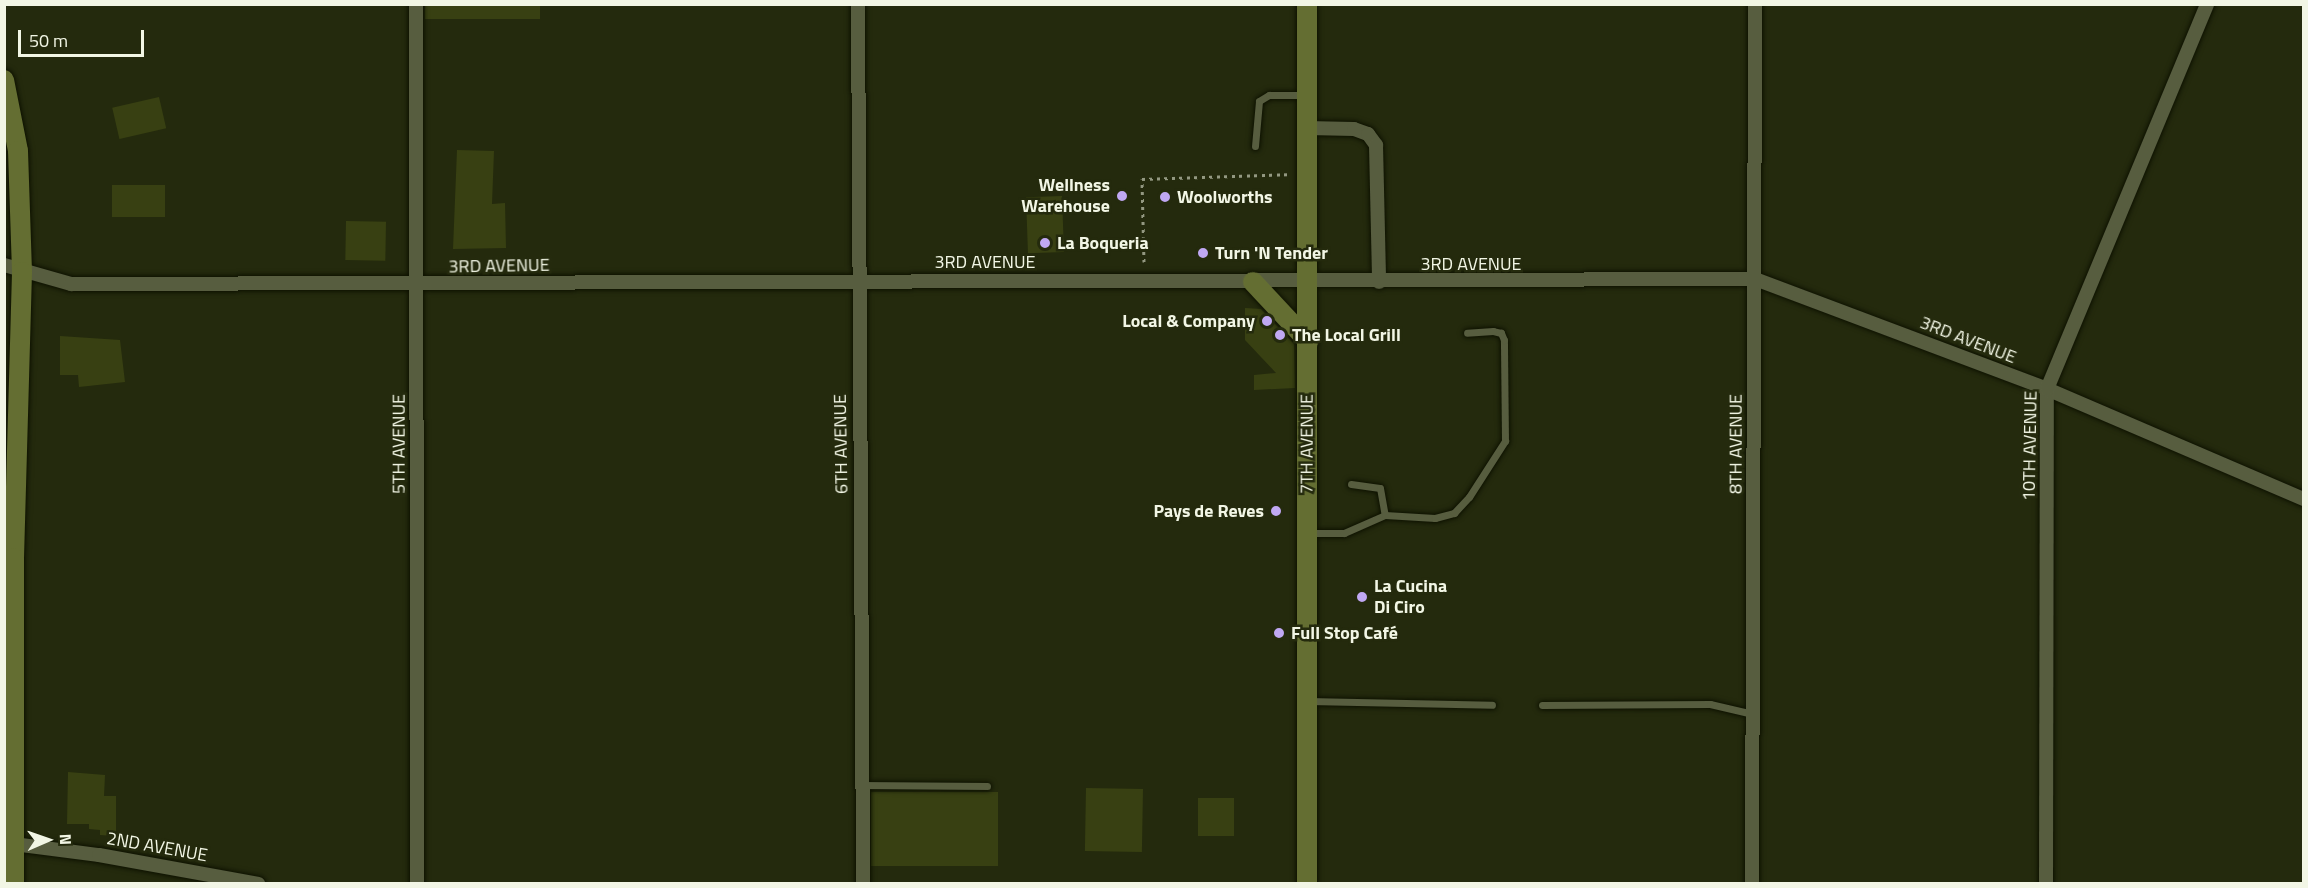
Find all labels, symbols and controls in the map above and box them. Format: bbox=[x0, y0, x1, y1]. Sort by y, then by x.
scale bar bbox=[21, 18, 147, 56]
text: 50 m bbox=[29, 27, 68, 54]
place label: Wellness Warehouse bbox=[1021, 175, 1110, 218]
place label: Woolworths bbox=[1177, 186, 1273, 208]
marker: Wellness Warehouse bbox=[1115, 189, 1129, 203]
marker: Woolworths bbox=[1158, 190, 1172, 204]
place label: La Boqueria bbox=[1057, 232, 1149, 254]
marker: La Boqueria bbox=[1038, 236, 1052, 250]
place label: Turn 'N Tender bbox=[1215, 242, 1328, 264]
marker: Turn 'N Tender bbox=[1196, 246, 1210, 260]
street label: 3RD AVENUE bbox=[934, 251, 1036, 273]
street label: 3RD AVENUE bbox=[1420, 253, 1522, 275]
street label: 3RD AVENUE bbox=[448, 254, 550, 278]
place label: Local & Company bbox=[1122, 310, 1255, 332]
street label: 3RD AVENUE bbox=[1917, 312, 2019, 368]
marker: Local & Company bbox=[1260, 314, 1274, 328]
place label: The Local Grill bbox=[1292, 324, 1401, 346]
marker: The Local Grill bbox=[1273, 328, 1287, 342]
street label: 10TH AVENUE bbox=[2018, 391, 2042, 501]
street label: 5TH AVENUE bbox=[388, 394, 410, 494]
street label: 6TH AVENUE bbox=[829, 394, 853, 494]
street label: 7TH AVENUE bbox=[1296, 394, 1318, 494]
street label: 8TH AVENUE bbox=[1725, 394, 1747, 494]
place label: Pays de Reves bbox=[1153, 500, 1264, 522]
marker: Pays de Reves bbox=[1269, 504, 1283, 518]
place label: La Cucina Di Ciro bbox=[1374, 576, 1447, 618]
marker: La Cucina Di Ciro bbox=[1355, 590, 1369, 604]
place label: Full Stop Café bbox=[1291, 622, 1398, 644]
marker: Full Stop Café bbox=[1272, 626, 1286, 640]
north arrow bbox=[18, 810, 78, 870]
street label: 2ND AVENUE bbox=[105, 827, 209, 867]
text: N bbox=[54, 833, 78, 845]

